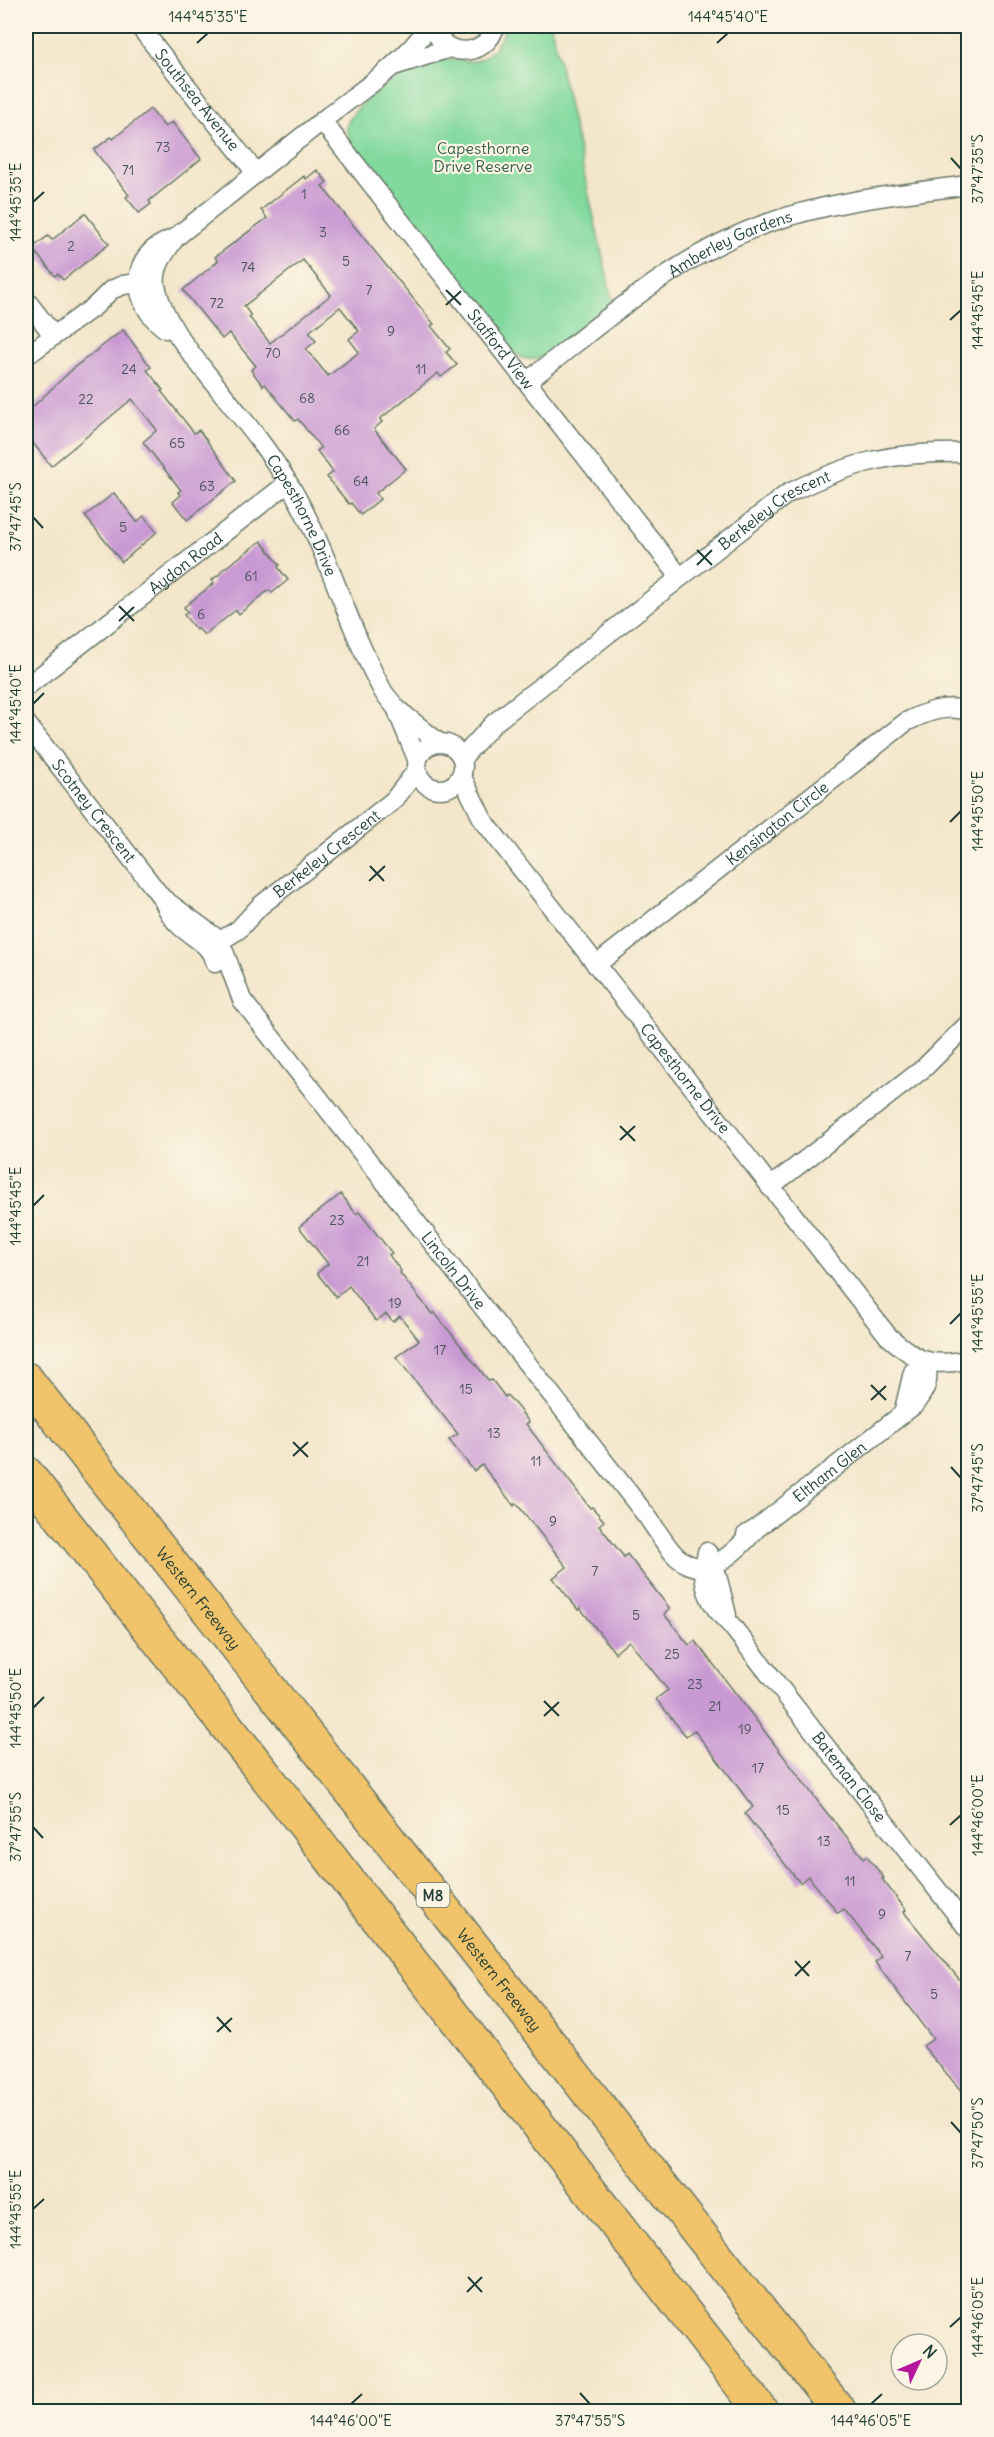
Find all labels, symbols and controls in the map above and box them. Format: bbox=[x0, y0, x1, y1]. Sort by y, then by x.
text: 144°45'35"E bbox=[168, 7, 248, 26]
text: 144°45'40"E bbox=[688, 7, 768, 26]
street label: Southsea Avenue bbox=[151, 45, 244, 154]
text: 37°47'35"S bbox=[968, 134, 987, 204]
house number: 73 bbox=[156, 138, 170, 156]
park label: Capesthorne Drive Reserve bbox=[434, 138, 532, 176]
house number: 71 bbox=[122, 161, 134, 179]
text: 144°45'35"E bbox=[6, 162, 25, 242]
house number: 1 bbox=[301, 185, 307, 203]
street label: Amberley Gardens bbox=[664, 206, 794, 281]
house number: 3 bbox=[319, 223, 327, 241]
house number: 2 bbox=[67, 237, 75, 255]
house number: 5 bbox=[342, 252, 350, 270]
house number: 74 bbox=[241, 258, 255, 276]
text: 144°45'45"E bbox=[968, 270, 987, 349]
house number: 7 bbox=[366, 281, 373, 299]
house number: 72 bbox=[210, 294, 225, 312]
street label: Stafford View bbox=[463, 305, 539, 394]
house number: 9 bbox=[387, 322, 395, 340]
house number: 70 bbox=[265, 344, 281, 362]
house number: 24 bbox=[121, 360, 137, 378]
house number: 11 bbox=[415, 360, 427, 378]
house number: 68 bbox=[299, 389, 315, 407]
house number: 22 bbox=[78, 390, 94, 408]
house number: 66 bbox=[334, 421, 350, 439]
house number: 65 bbox=[169, 434, 185, 452]
street label: Capesthorne Drive bbox=[262, 450, 341, 579]
street label: Berkeley Crescent bbox=[714, 465, 833, 554]
house number: 64 bbox=[353, 472, 369, 490]
house number: 63 bbox=[199, 477, 215, 495]
text: 37°47'45"S bbox=[6, 482, 25, 552]
house number: 5 bbox=[119, 518, 127, 536]
street label: Aydon Road bbox=[144, 528, 226, 598]
house number: 61 bbox=[244, 567, 258, 585]
house number: 6 bbox=[197, 605, 205, 623]
text: 144°45'40"E bbox=[6, 664, 25, 744]
street label: Scotney Crescent bbox=[48, 755, 141, 867]
text: 144°45'50"E bbox=[968, 771, 987, 851]
street label: Kensington Circle bbox=[722, 777, 832, 869]
street label: Berkeley Crescent bbox=[269, 805, 384, 902]
street label: Capesthorne Drive bbox=[636, 1019, 735, 1137]
text: 144°45'45"E bbox=[6, 1166, 25, 1245]
house number: 23 bbox=[329, 1211, 345, 1229]
street label: Lincoln Drive bbox=[417, 1227, 491, 1313]
house number: 21 bbox=[356, 1252, 370, 1270]
text: 144°45'55"E bbox=[968, 1273, 987, 1353]
house number: 19 bbox=[388, 1294, 402, 1312]
house number: 17 bbox=[434, 1341, 446, 1359]
house number: 15 bbox=[459, 1380, 473, 1398]
house number: 13 bbox=[487, 1424, 501, 1442]
street label: Eltham Glen bbox=[789, 1436, 870, 1506]
text: 37°47'45"S bbox=[968, 1443, 987, 1513]
house number: 11 bbox=[530, 1452, 542, 1470]
house number: 9 bbox=[549, 1512, 557, 1530]
street label: Western Freeway bbox=[152, 1543, 245, 1654]
house number: 7 bbox=[592, 1562, 599, 1580]
house number: 5 bbox=[632, 1606, 640, 1624]
house number: 25 bbox=[664, 1645, 680, 1663]
text: 144°45'50"E bbox=[6, 1668, 25, 1748]
house number: 23 bbox=[687, 1675, 703, 1693]
house number: 21 bbox=[708, 1697, 722, 1715]
house number: 19 bbox=[738, 1720, 752, 1738]
street label: Bateman Close bbox=[808, 1728, 891, 1826]
house number: 17 bbox=[752, 1759, 764, 1777]
text: 144°46'00"E bbox=[968, 1774, 987, 1856]
text: 37°47'55"S bbox=[6, 1792, 25, 1862]
house number: 15 bbox=[776, 1801, 790, 1819]
house number: 13 bbox=[817, 1832, 831, 1850]
house number: 11 bbox=[844, 1872, 856, 1890]
road number: M8 bbox=[416, 1883, 450, 1907]
house number: 9 bbox=[878, 1905, 886, 1923]
street label: Western Freeway bbox=[453, 1924, 546, 2035]
house number: 7 bbox=[905, 1947, 912, 1965]
house number: 5 bbox=[930, 1985, 938, 2003]
text: 37°47'50"S bbox=[968, 2097, 987, 2169]
text: 144°45'55"E bbox=[6, 2169, 25, 2249]
text: 144°46'05"E bbox=[968, 2277, 987, 2357]
north arrow bbox=[889, 2332, 949, 2392]
text: N bbox=[919, 2341, 941, 2363]
text: 144°46'00"E bbox=[310, 2411, 392, 2430]
text: 37°47'55"S bbox=[555, 2411, 625, 2430]
text: 144°46'05"E bbox=[831, 2411, 911, 2430]

